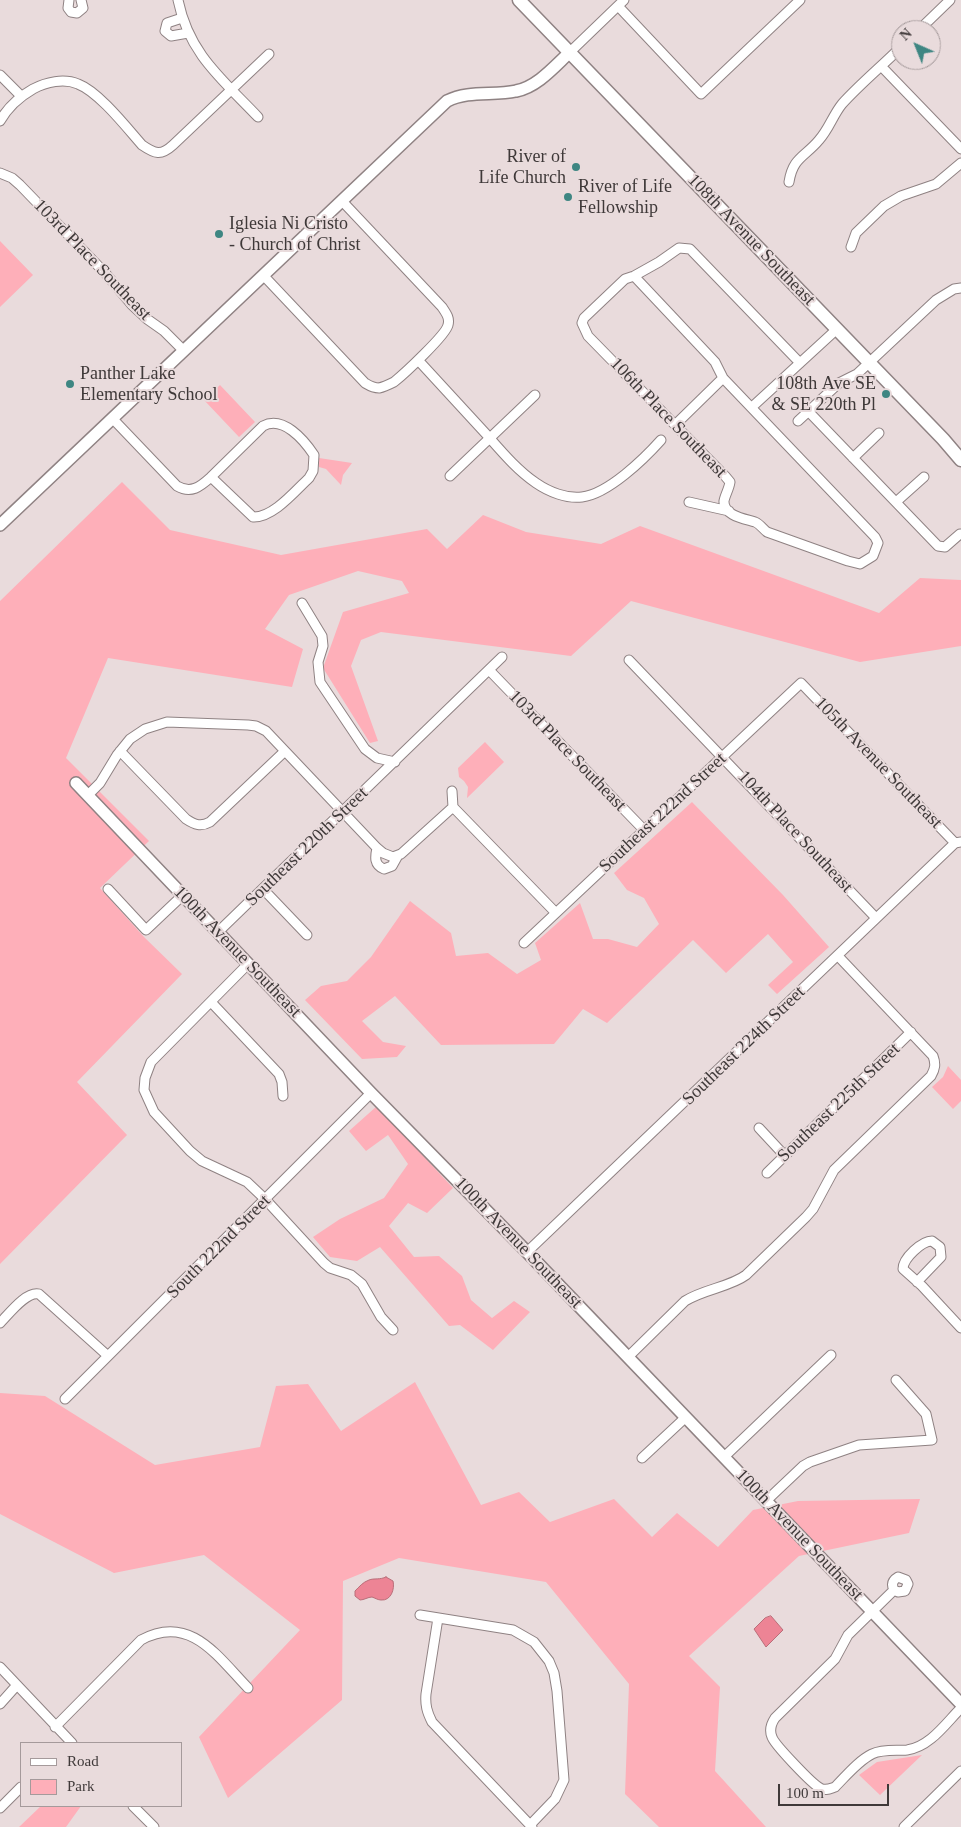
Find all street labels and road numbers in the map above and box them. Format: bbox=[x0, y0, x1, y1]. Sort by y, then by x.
street label: 108th Avenue Southeast bbox=[683, 170, 819, 310]
street label: 103rd Place Southeast bbox=[29, 195, 155, 325]
street label: 106th Place Southeast bbox=[605, 353, 731, 483]
street label: 103rd Place Southeast bbox=[504, 686, 630, 816]
street label: 105th Avenue Southeast bbox=[810, 693, 946, 833]
street label: Southeast 222nd Street bbox=[595, 749, 731, 877]
street label: 104th Place Southeast bbox=[733, 767, 857, 897]
street label: Southeast 220th Street bbox=[241, 783, 373, 911]
street label: 100th Avenue Southeast bbox=[169, 882, 305, 1022]
street label: Southeast 224th Street bbox=[678, 982, 810, 1110]
street label: Southeast 225th Street bbox=[773, 1039, 905, 1167]
street label: 100th Avenue Southeast bbox=[450, 1173, 586, 1313]
street label: South 222nd Street bbox=[163, 1191, 275, 1303]
street label: 100th Avenue Southeast bbox=[731, 1465, 867, 1605]

